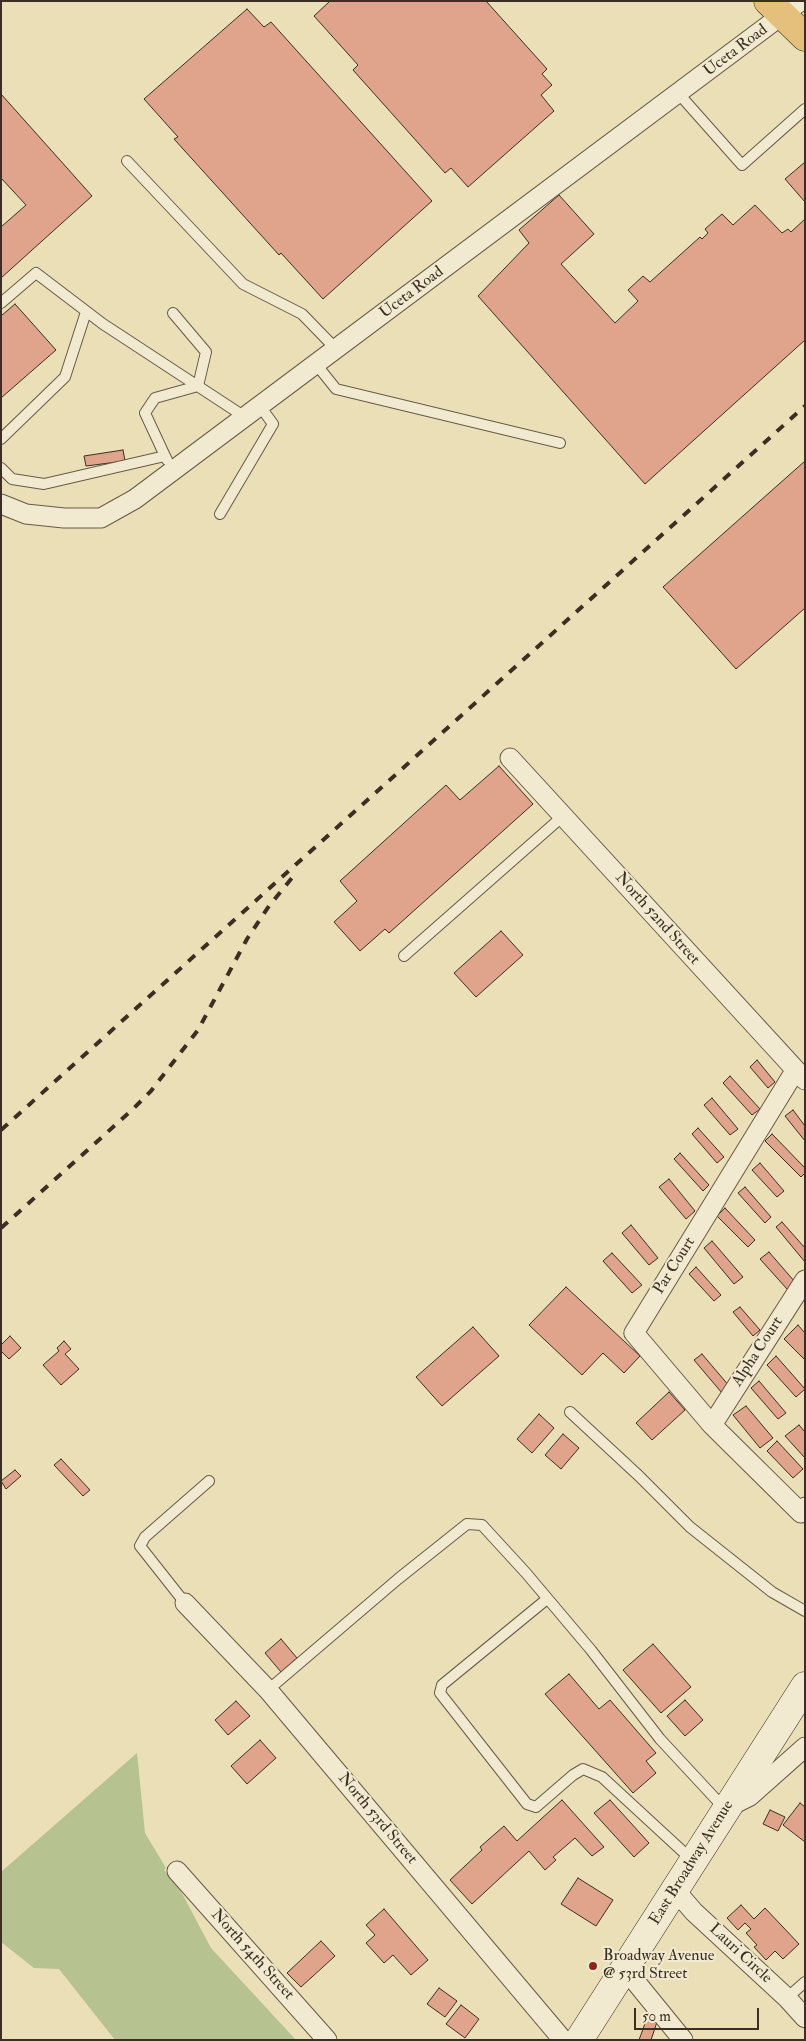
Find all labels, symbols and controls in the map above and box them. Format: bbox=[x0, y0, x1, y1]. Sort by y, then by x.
street label: Uceta Road bbox=[700, 21, 772, 81]
street label: Uceta Road bbox=[376, 263, 448, 323]
street label: North 52nd Street bbox=[611, 869, 703, 969]
street label: Par Court bbox=[650, 1234, 700, 1298]
street label: Alpha Court bbox=[728, 1313, 788, 1391]
street label: North 53rd Street bbox=[333, 1769, 421, 1869]
street label: East Broadway Avenue bbox=[646, 1797, 738, 1929]
street label: North 54th Street bbox=[206, 1906, 298, 2004]
street label: Lauri Circle bbox=[705, 1920, 775, 1988]
place label: Broadway Avenue @ 53rd Street bbox=[603, 1947, 714, 1985]
marker: Broadway Avenue @ 53rd Street bbox=[587, 1960, 599, 1972]
scale bar bbox=[636, 1998, 761, 2030]
text: 50 m bbox=[642, 2007, 671, 2026]

